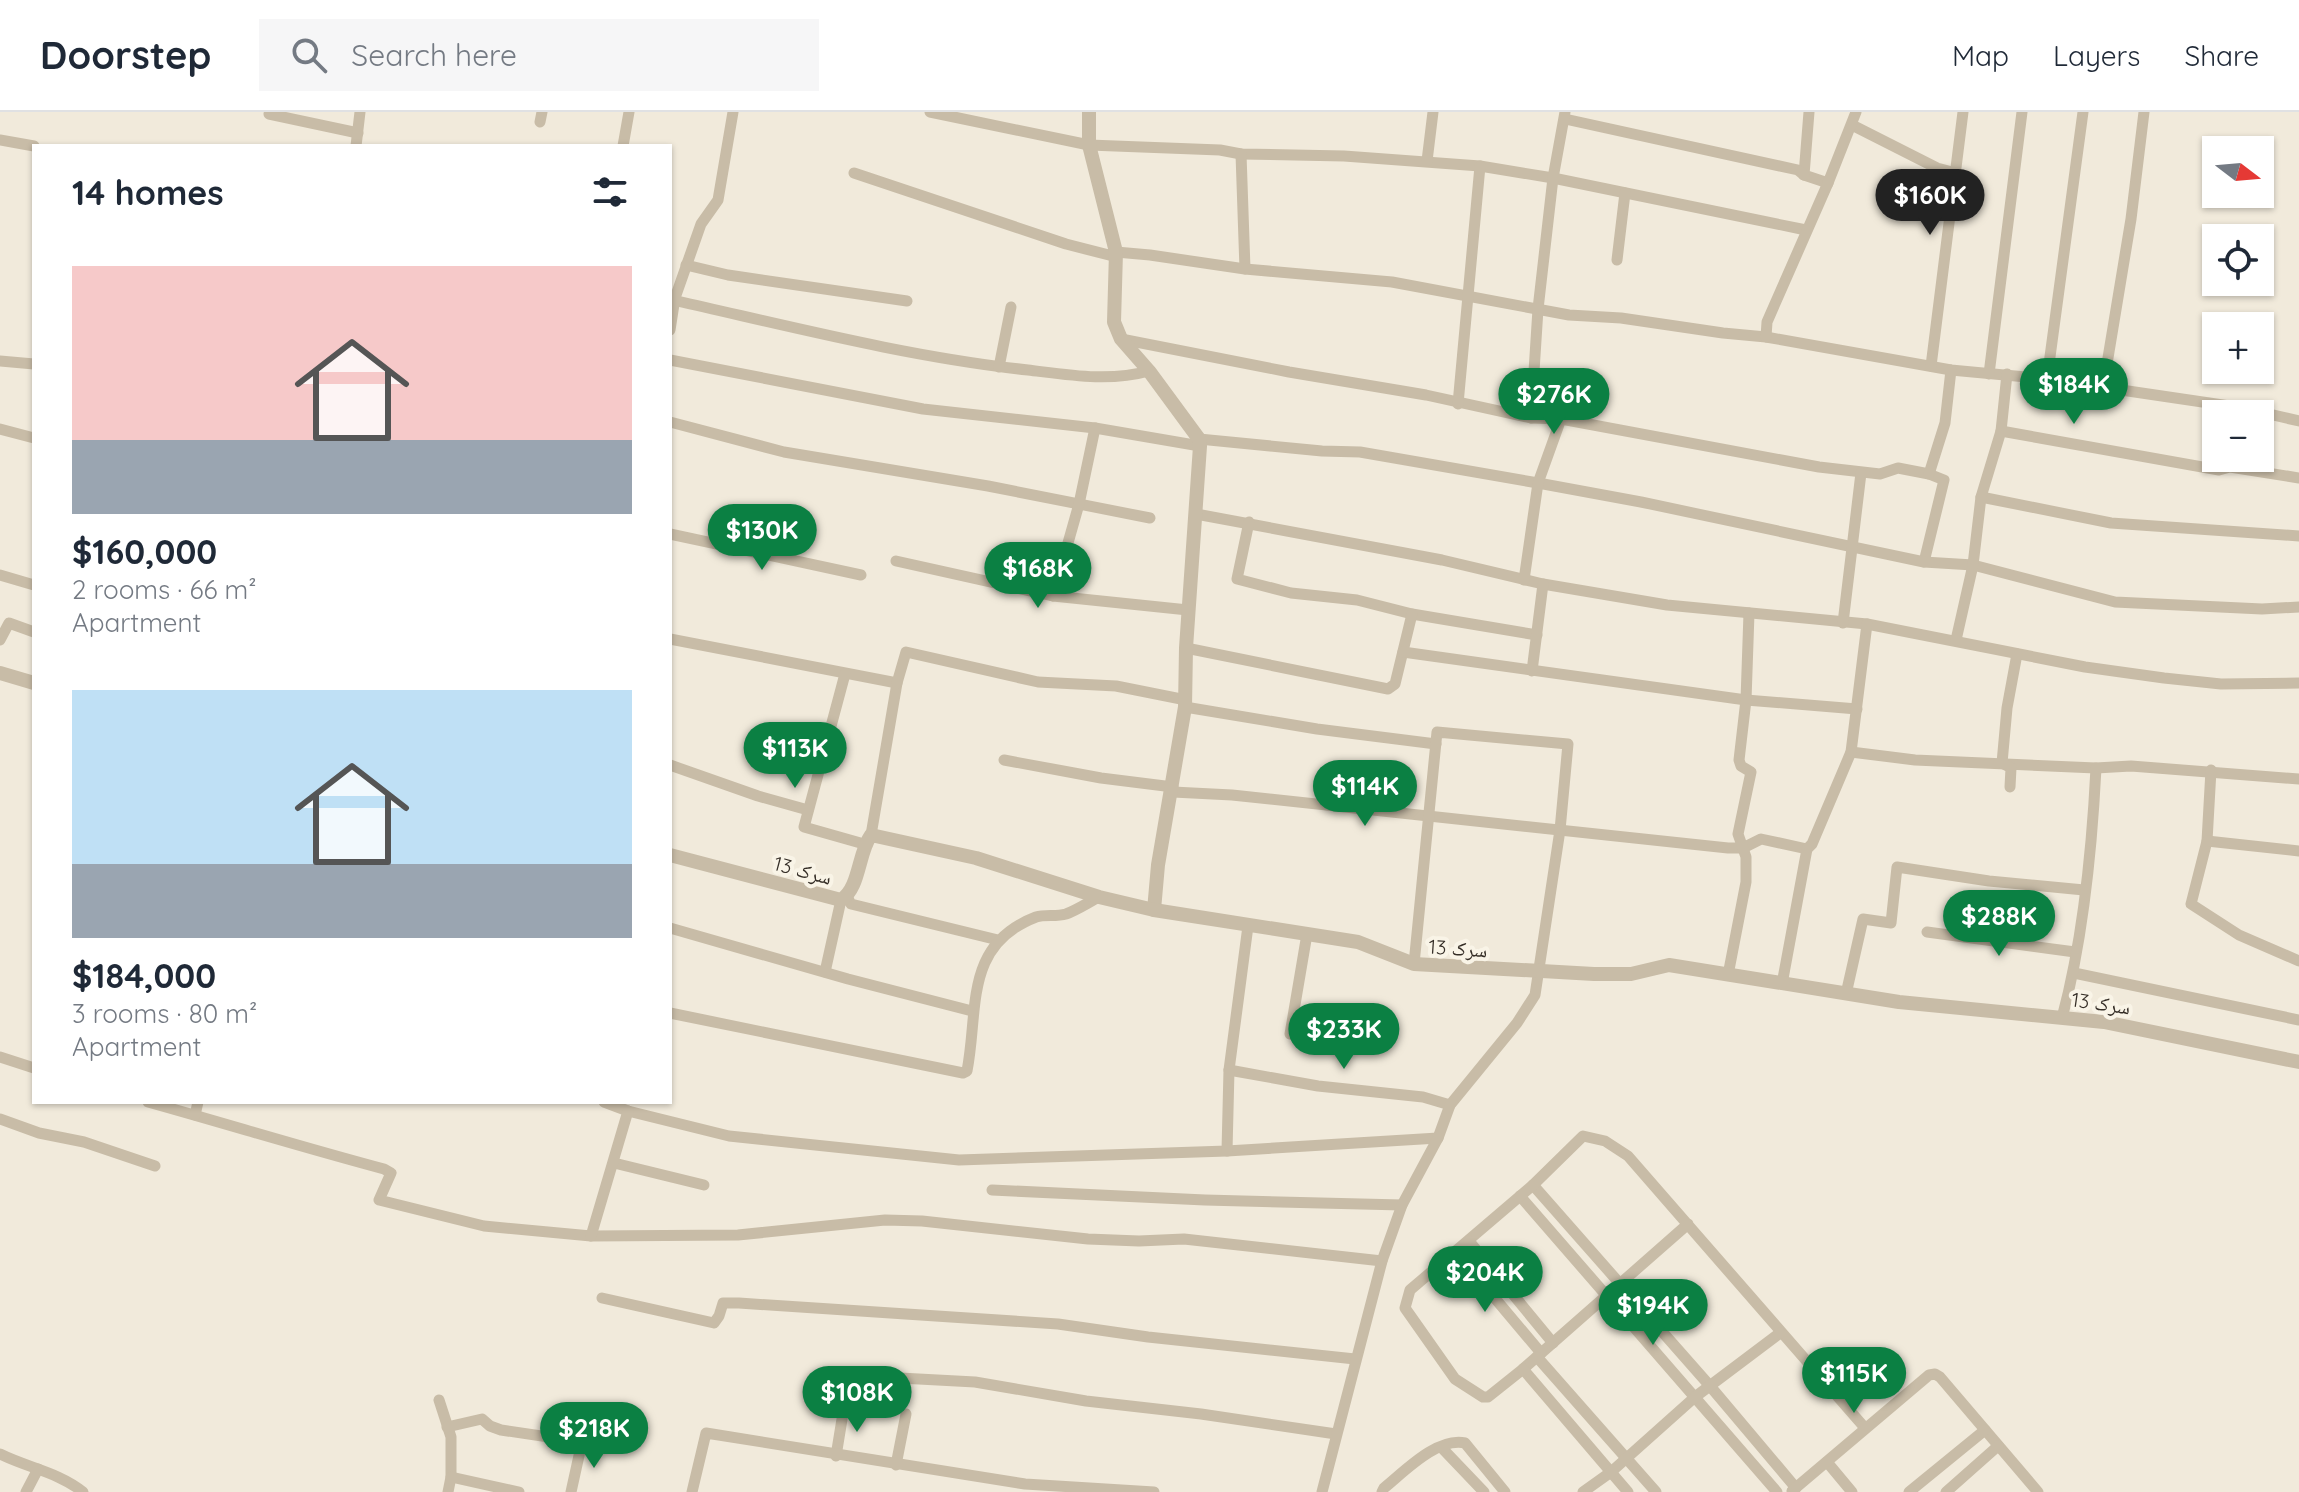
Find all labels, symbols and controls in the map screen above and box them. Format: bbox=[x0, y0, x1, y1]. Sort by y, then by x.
search box bbox=[259, 19, 819, 91]
text: Doorstep bbox=[40, 31, 211, 79]
icon: search bbox=[287, 33, 331, 77]
text: Search here bbox=[351, 36, 517, 74]
text: Map bbox=[1952, 38, 2009, 73]
text: Layers bbox=[2053, 38, 2140, 73]
text: Share bbox=[2184, 38, 2259, 73]
north arrow bbox=[2202, 136, 2274, 208]
map controls bbox=[2202, 136, 2274, 472]
pin: $160K bbox=[1874, 169, 1986, 237]
icon: filters bbox=[588, 170, 632, 214]
text: 14 homes bbox=[72, 171, 224, 214]
text: $160K bbox=[1893, 178, 1967, 211]
button: locate bbox=[2202, 224, 2274, 296]
button: + bbox=[2202, 312, 2274, 384]
icon: home bbox=[280, 318, 424, 462]
pin: $184K bbox=[2018, 358, 2130, 426]
text: $184K bbox=[2038, 367, 2110, 400]
pin: $276K bbox=[1498, 368, 1610, 436]
text: $276K bbox=[1516, 377, 1592, 410]
button: − bbox=[2202, 400, 2274, 472]
pin: $130K bbox=[706, 504, 818, 572]
text: $130K bbox=[726, 513, 798, 546]
text: $160,000 bbox=[72, 530, 217, 573]
pin: $168K bbox=[982, 542, 1094, 610]
text: $168K bbox=[1002, 551, 1074, 584]
text: 2 rooms · 66 m² bbox=[72, 573, 257, 606]
text: Apartment bbox=[72, 606, 201, 639]
pin: $113K bbox=[739, 722, 851, 790]
text: $113K bbox=[762, 731, 828, 764]
icon: home bbox=[280, 742, 424, 886]
pin: $114K bbox=[1309, 760, 1421, 828]
text: $114K bbox=[1331, 769, 1399, 802]
street label: سرک 13 bbox=[771, 850, 835, 890]
pin: $288K bbox=[1943, 890, 2055, 958]
text: $288K bbox=[1961, 899, 2037, 932]
street label: سرک 13 bbox=[1428, 933, 1488, 963]
text: $184,000 bbox=[72, 954, 216, 997]
street label: سرک 13 bbox=[2070, 987, 2132, 1019]
text: 3 rooms · 80 m² bbox=[72, 997, 257, 1030]
pin: $233K bbox=[1288, 1003, 1400, 1071]
text: $233K bbox=[1306, 1012, 1382, 1045]
text: Apartment bbox=[72, 1030, 201, 1063]
pin: $204K bbox=[1429, 1246, 1541, 1314]
text: $204K bbox=[1446, 1255, 1524, 1288]
pin: $194K bbox=[1597, 1279, 1709, 1347]
text: $194K bbox=[1617, 1288, 1689, 1321]
pin: $115K bbox=[1798, 1347, 1910, 1415]
text: $115K bbox=[1820, 1356, 1888, 1389]
pin: $108K bbox=[801, 1366, 913, 1434]
text: $108K bbox=[821, 1375, 893, 1408]
pin: $218K bbox=[538, 1402, 650, 1470]
text: $218K bbox=[558, 1411, 630, 1444]

